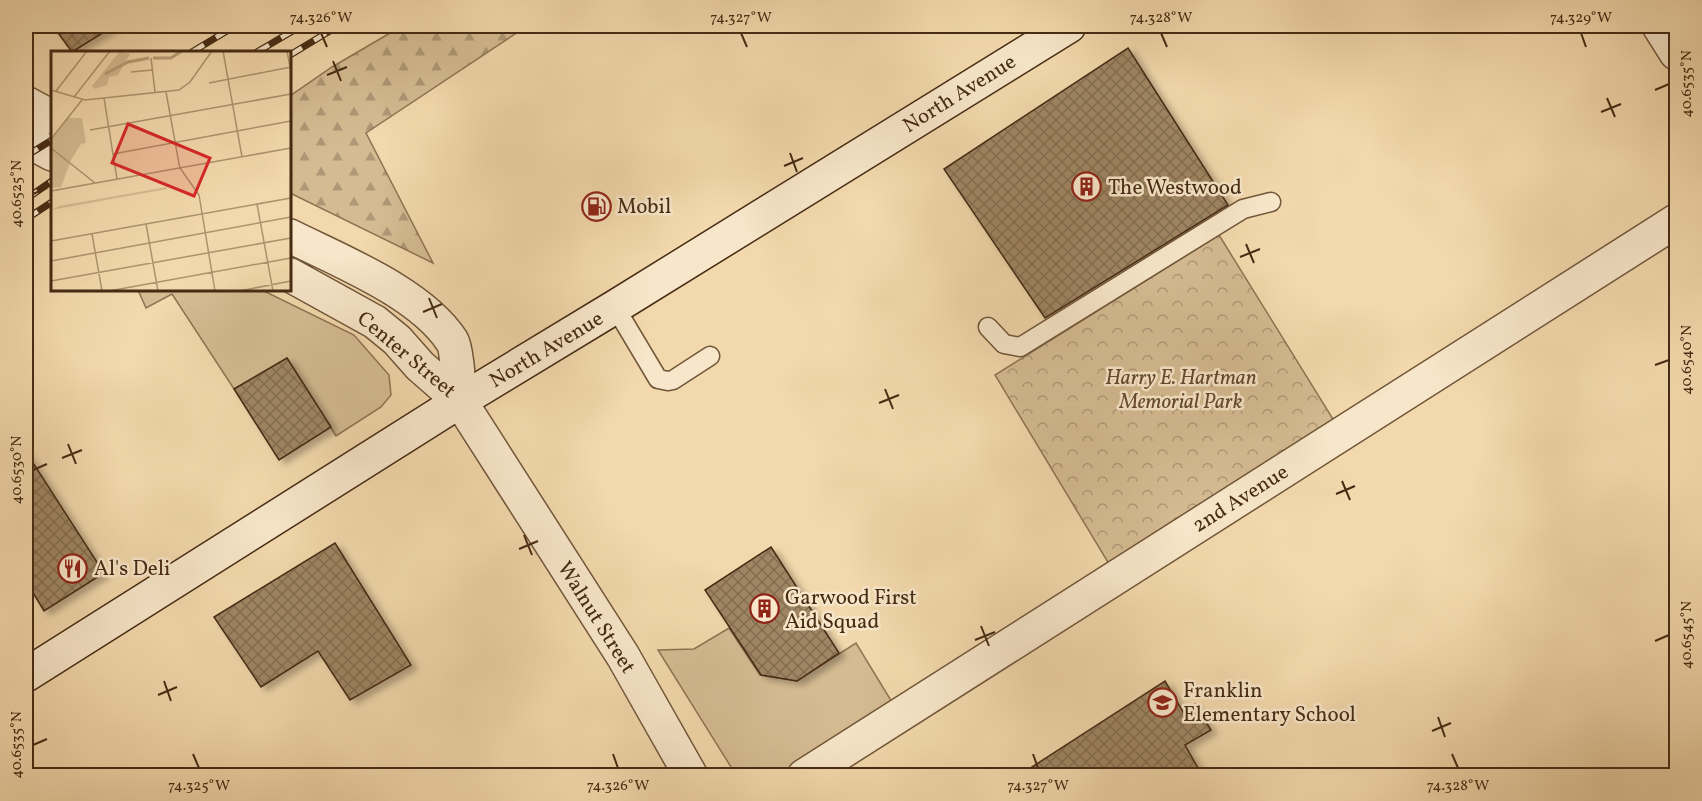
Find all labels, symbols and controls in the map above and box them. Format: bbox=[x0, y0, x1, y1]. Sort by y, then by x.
text: 74.326°W bbox=[290, 8, 352, 29]
text: 74.327°W bbox=[710, 8, 772, 29]
text: 74.328°W bbox=[1130, 8, 1192, 29]
text: 74.329°W bbox=[1550, 8, 1612, 29]
street label: North Avenue bbox=[898, 48, 1022, 141]
text: 40.6535°N bbox=[1677, 50, 1698, 118]
inset map bbox=[51, 51, 291, 291]
text: 40.6525°N bbox=[7, 160, 28, 228]
building icon: The Westwood bbox=[1071, 171, 1103, 203]
place label: The Westwood bbox=[1108, 174, 1242, 203]
fuel station icon: Mobil bbox=[580, 190, 612, 222]
place label: Mobil bbox=[617, 193, 671, 222]
street label: Center Street bbox=[350, 305, 462, 405]
street label: North Avenue bbox=[484, 305, 609, 396]
text: 40.6540°N bbox=[1677, 325, 1698, 395]
park label: Harry E. Hartman Memorial Park bbox=[1105, 364, 1257, 417]
text: 40.6530°N bbox=[7, 436, 28, 504]
street label: 2nd Avenue bbox=[1187, 458, 1295, 540]
restaurant icon: Al's Deli bbox=[57, 552, 89, 584]
place label: Al's Deli bbox=[94, 555, 170, 584]
street label: Walnut Street bbox=[550, 556, 642, 679]
place label: Garwood First Aid Squad bbox=[785, 584, 917, 637]
building icon: Garwood First Aid Squad bbox=[748, 593, 780, 625]
text: 40.6545°N bbox=[1677, 601, 1698, 669]
place label: Franklin Elementary School bbox=[1183, 677, 1356, 730]
school or university icon: Franklin Elementary School bbox=[1146, 686, 1178, 718]
text: 40.6535°N bbox=[7, 711, 28, 779]
text: 74.325°W bbox=[168, 776, 230, 797]
text: 74.326°W bbox=[587, 776, 649, 797]
text: 74.327°W bbox=[1007, 776, 1069, 797]
text: 74.328°W bbox=[1427, 776, 1489, 797]

